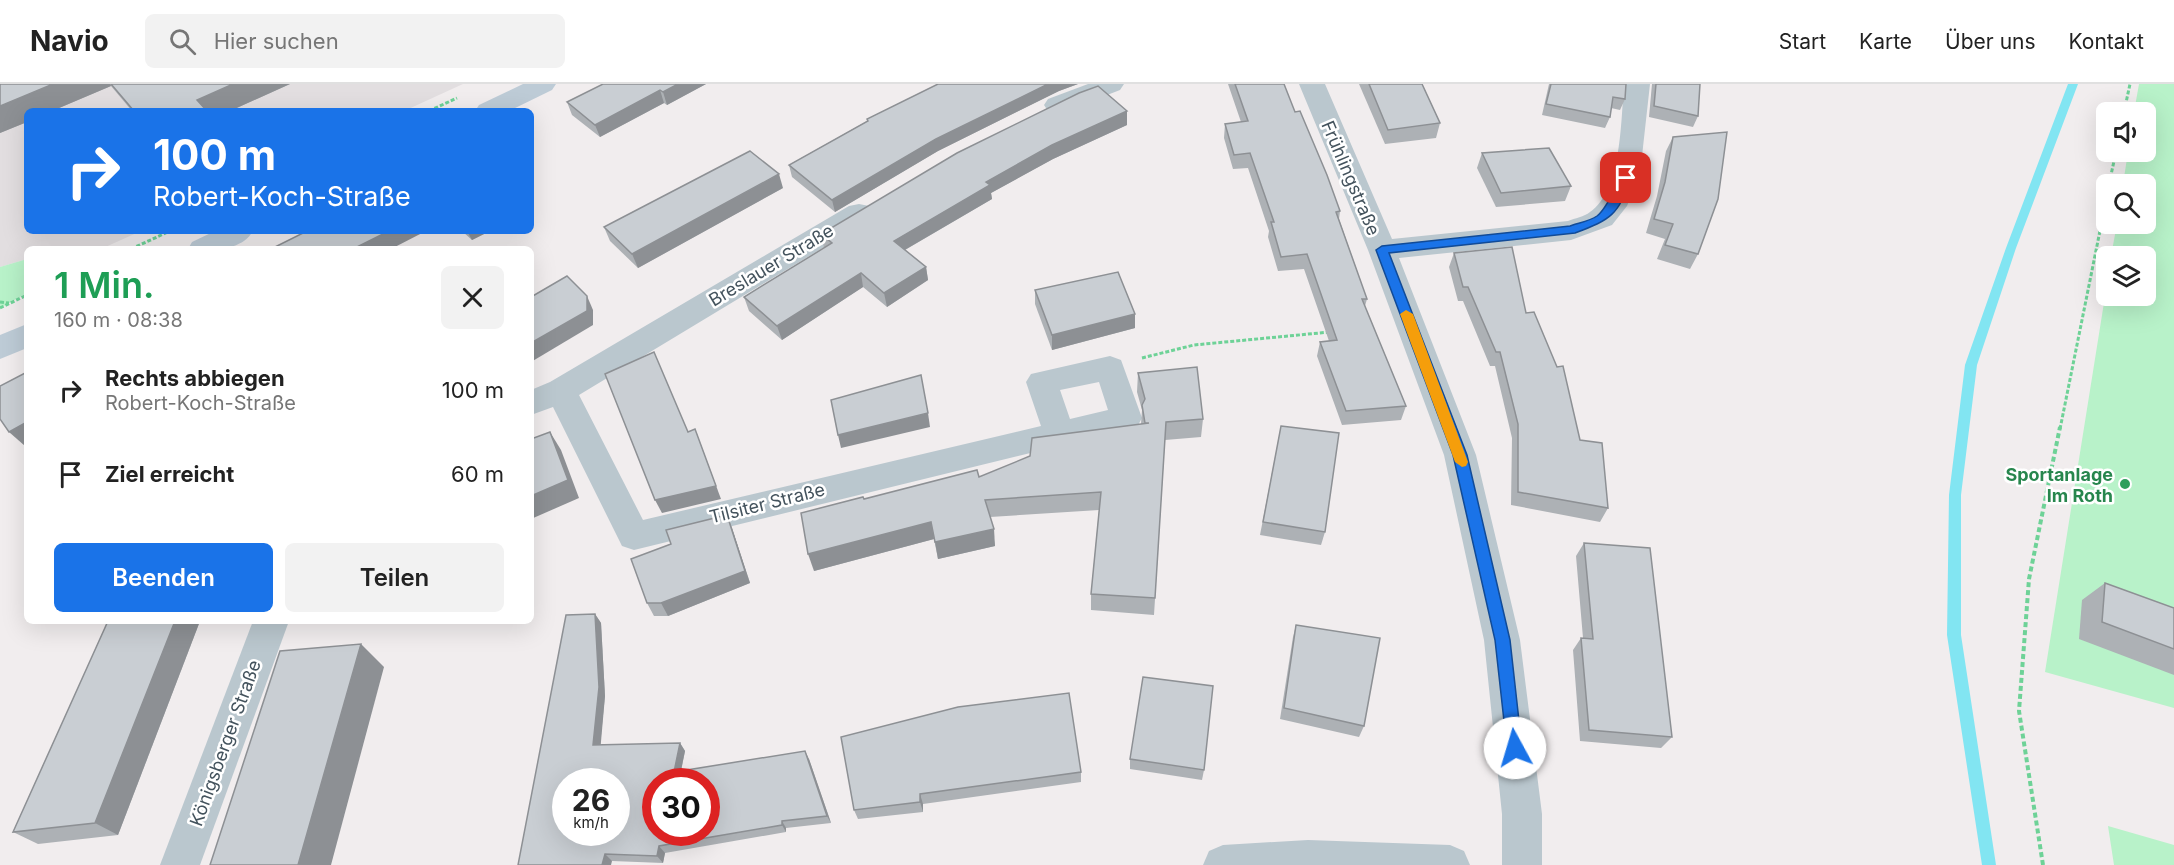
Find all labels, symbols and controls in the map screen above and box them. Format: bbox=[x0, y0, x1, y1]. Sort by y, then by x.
search box bbox=[145, 14, 565, 68]
text: Navio bbox=[30, 24, 109, 58]
icon: search bbox=[166, 25, 199, 58]
text: Hier suchen bbox=[214, 28, 339, 54]
text: Start bbox=[1779, 29, 1826, 54]
text: Karte bbox=[1859, 29, 1912, 54]
text: Über uns bbox=[1945, 29, 2036, 54]
text: Kontakt bbox=[2069, 29, 2144, 54]
map controls bbox=[2096, 102, 2156, 306]
button: sound bbox=[2096, 102, 2156, 162]
street label: Frühlingstraße bbox=[1317, 118, 1385, 238]
text: 100 m bbox=[153, 129, 276, 180]
icon: right bbox=[54, 132, 132, 210]
pin bbox=[1600, 152, 1651, 203]
icon: arrive bbox=[1609, 161, 1642, 194]
button: search bbox=[2096, 174, 2156, 234]
text: Robert-Koch-Straße bbox=[153, 180, 411, 213]
street label: Breslauer Straße bbox=[705, 220, 837, 310]
button: layers bbox=[2096, 246, 2156, 306]
text: 1 Min. bbox=[54, 263, 154, 307]
button: close bbox=[441, 266, 504, 329]
text: 160 m · 08:38 bbox=[54, 308, 183, 332]
text: Rechts abbiegen bbox=[105, 365, 285, 391]
icon: right bbox=[54, 374, 87, 407]
text: 100 m bbox=[442, 377, 504, 403]
text: Robert-Koch-Straße bbox=[105, 391, 296, 415]
icon: arrive bbox=[54, 458, 87, 491]
text: Ziel erreicht bbox=[105, 461, 234, 487]
text: 60 m bbox=[451, 461, 504, 487]
place label: Sportanlage Im Roth bbox=[2005, 464, 2113, 506]
marker: Sportanlage Im Roth bbox=[2118, 477, 2132, 491]
street label: Tilsiter Straße bbox=[707, 479, 827, 527]
button: Beenden bbox=[54, 543, 273, 612]
button: Teilen bbox=[285, 543, 504, 612]
street label: Königsberger Straße bbox=[185, 657, 265, 829]
position arrow bbox=[1483, 716, 1547, 780]
speed limit sign: 30 bbox=[642, 768, 720, 846]
text: 26 bbox=[572, 782, 610, 818]
text: km/h bbox=[573, 813, 609, 832]

